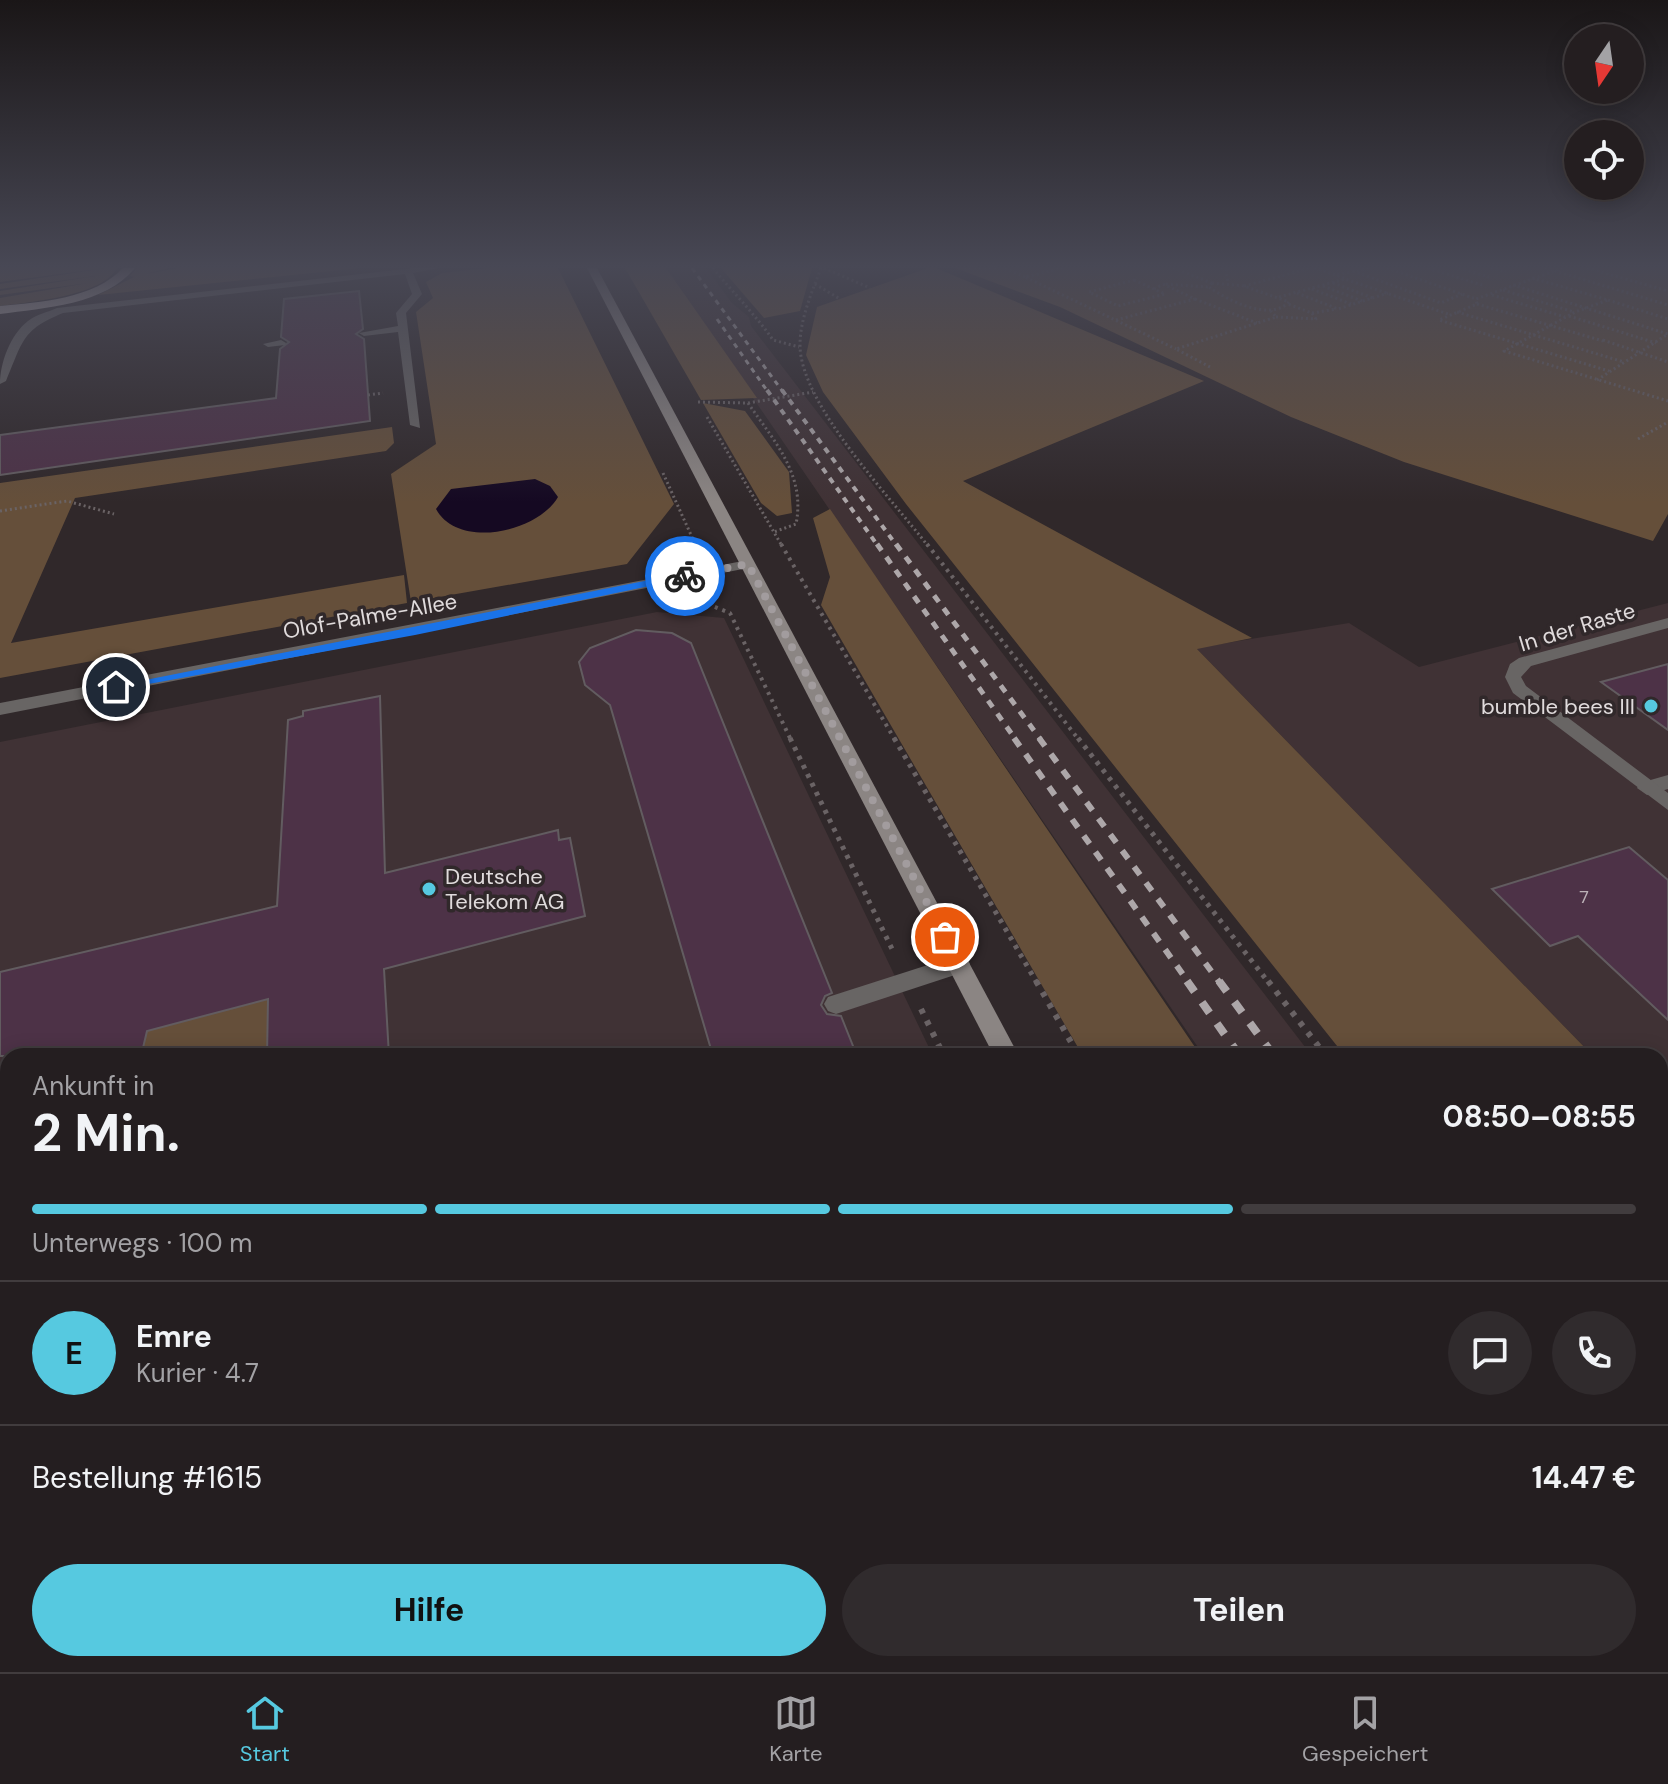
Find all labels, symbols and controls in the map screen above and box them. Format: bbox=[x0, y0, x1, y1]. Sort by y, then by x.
north arrow bbox=[1564, 24, 1644, 104]
map controls bbox=[1564, 24, 1644, 200]
button: locate bbox=[1564, 120, 1644, 200]
courier bbox=[645, 536, 725, 616]
icon: bike bbox=[663, 554, 707, 598]
street label: Olof-Palme-Allee bbox=[281, 586, 459, 646]
street label: In der Raste bbox=[1515, 596, 1639, 658]
pin bbox=[82, 653, 150, 721]
icon: home bbox=[94, 665, 138, 709]
place label: bumble bees III bbox=[1481, 692, 1635, 721]
marker: bumble bees III bbox=[1642, 697, 1660, 715]
place label: Deutsche Telekom AG bbox=[445, 862, 564, 916]
marker: Deutsche Telekom AG bbox=[420, 880, 438, 898]
house number: 7 bbox=[1579, 885, 1589, 909]
pin bbox=[911, 903, 979, 971]
icon: bag bbox=[923, 915, 967, 959]
text: Ankunft in bbox=[32, 1069, 154, 1103]
text: 08:50–08:55 bbox=[1443, 1097, 1636, 1136]
text: 2 Min. bbox=[32, 1099, 180, 1167]
text: Unterwegs · 100 m bbox=[32, 1226, 253, 1260]
button: chat bbox=[1448, 1311, 1532, 1395]
button: phone bbox=[1552, 1311, 1636, 1395]
text: Emre bbox=[136, 1317, 212, 1356]
text: E bbox=[65, 1334, 83, 1373]
text: Kurier · 4.7 bbox=[136, 1356, 259, 1390]
text: Bestellung #1615 bbox=[32, 1458, 262, 1497]
text: 14.47 € bbox=[1532, 1458, 1636, 1497]
button: Hilfe bbox=[32, 1564, 826, 1656]
button: Teilen bbox=[842, 1564, 1636, 1656]
tab: Start bbox=[240, 1691, 290, 1768]
tab: Karte bbox=[769, 1691, 823, 1768]
tab: Gespeichert bbox=[1302, 1691, 1428, 1768]

